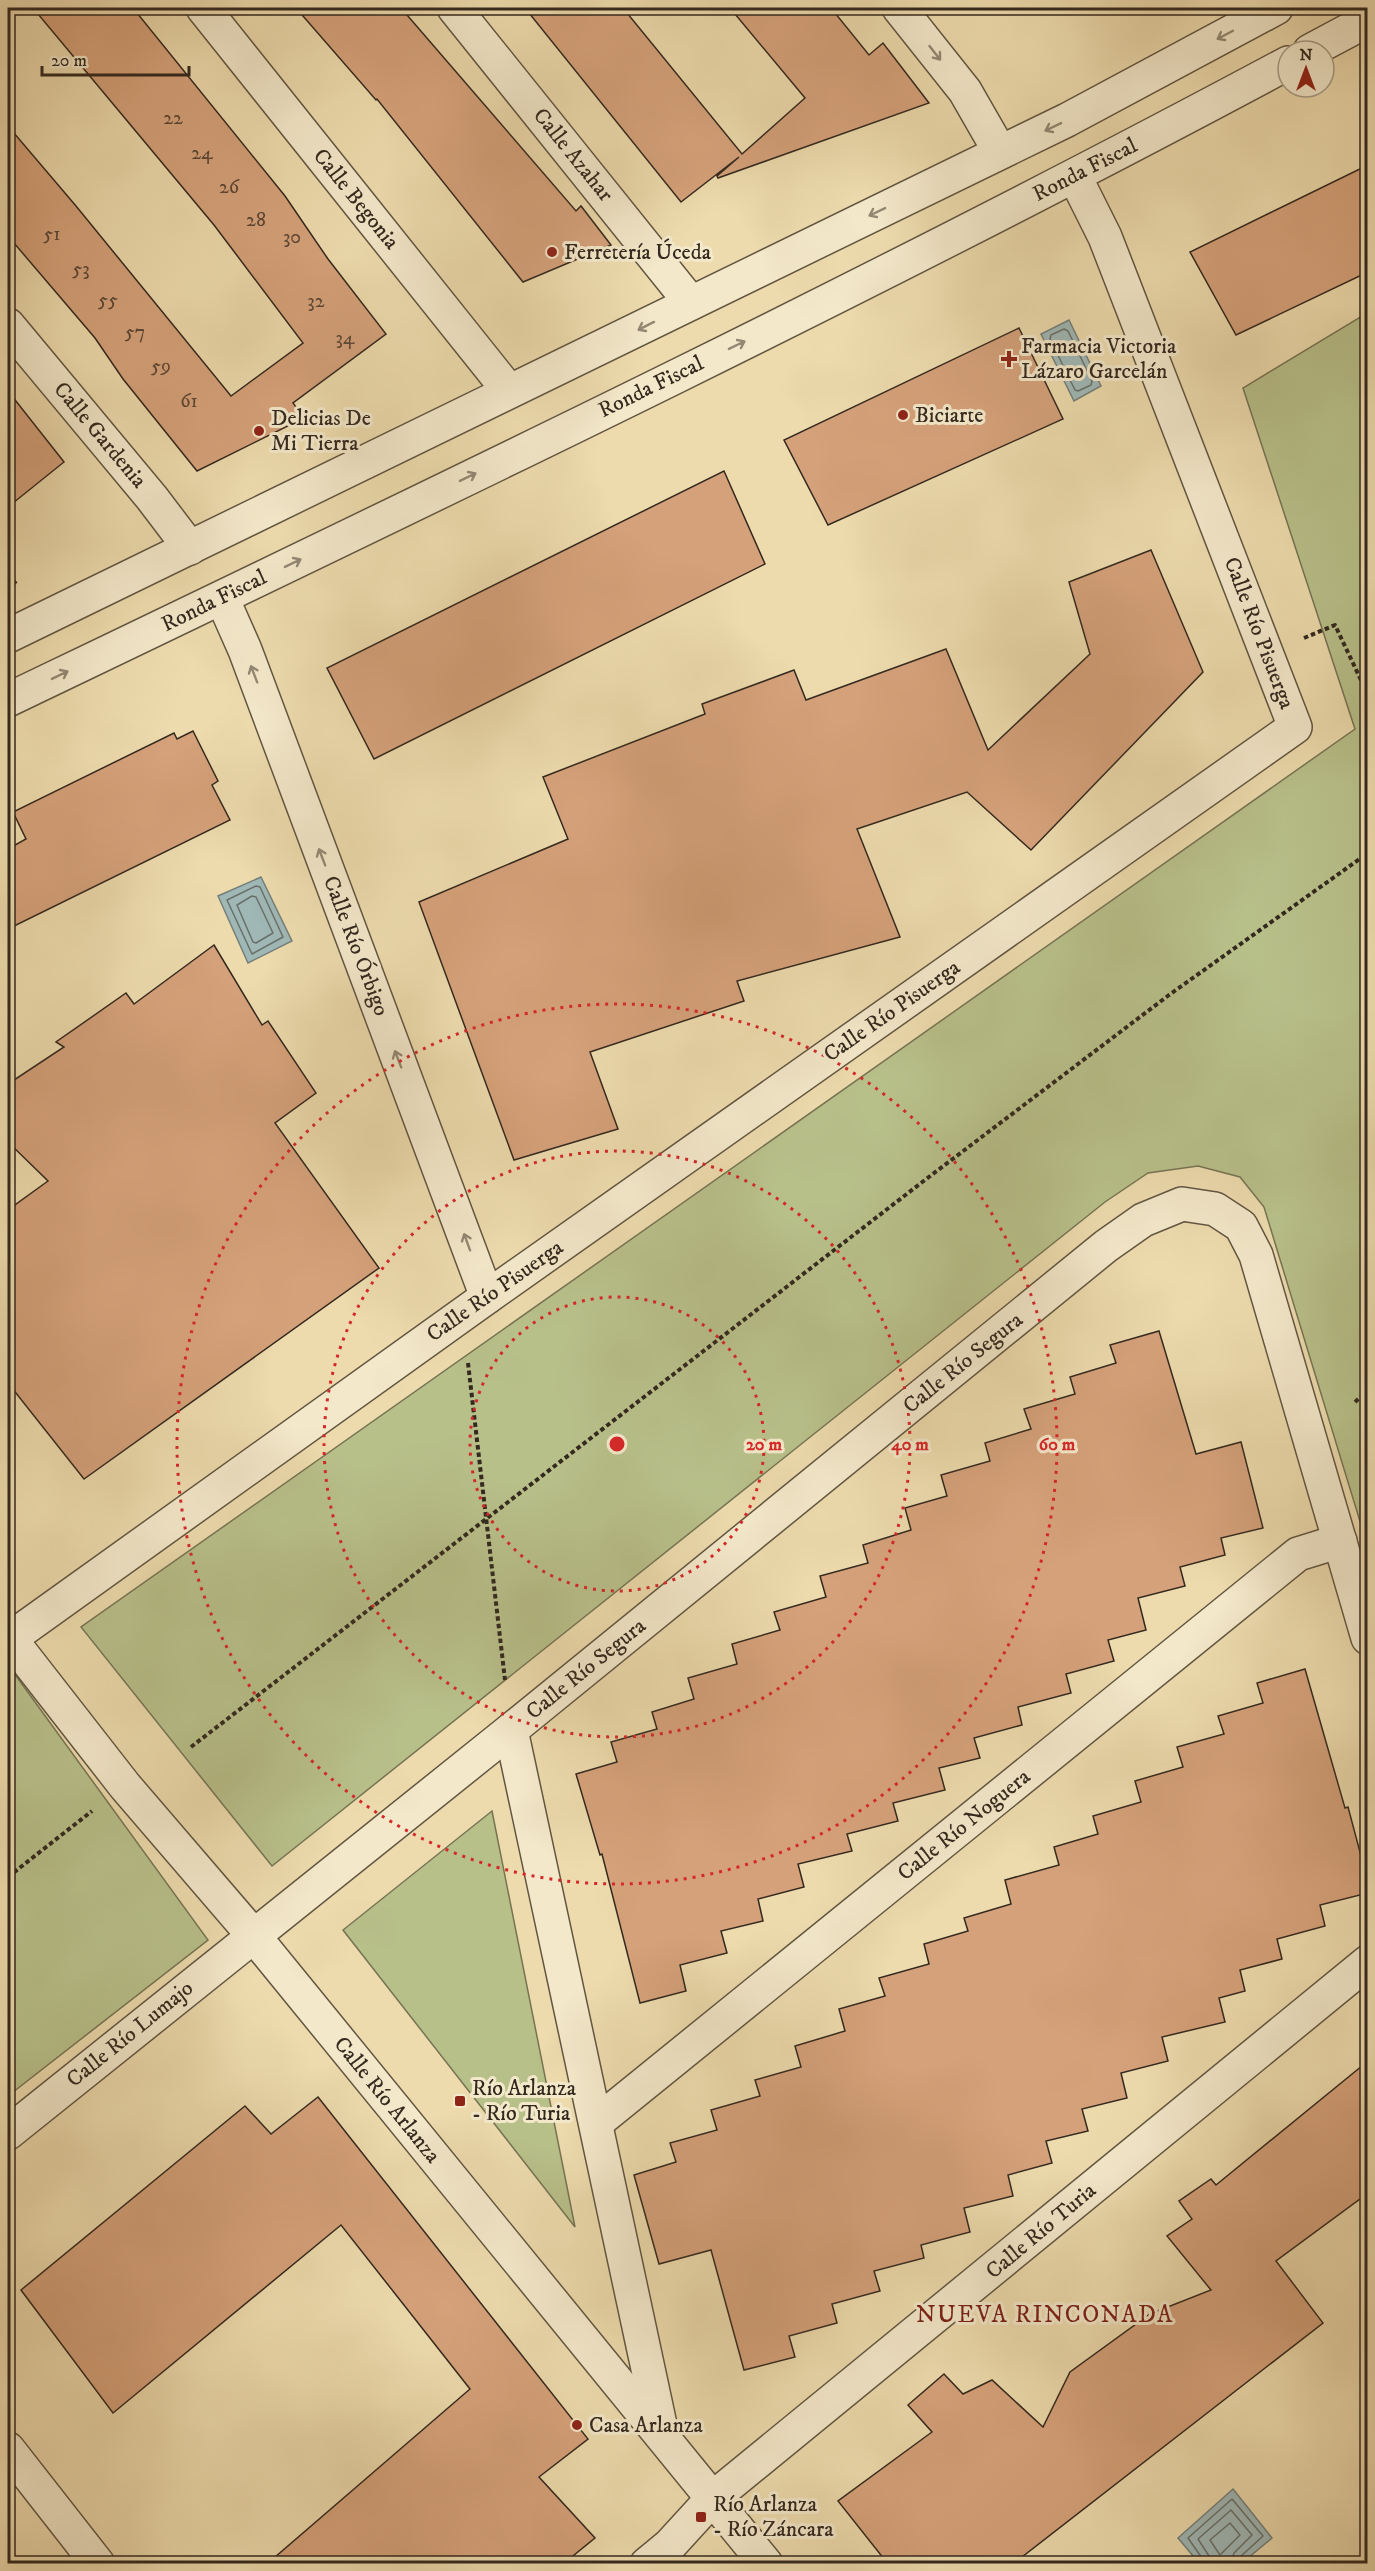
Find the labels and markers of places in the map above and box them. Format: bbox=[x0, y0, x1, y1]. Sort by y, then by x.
place label: Ferretería Úceda bbox=[564, 238, 712, 266]
marker: Ferretería Úceda bbox=[545, 245, 559, 259]
place label: Farmacia Victoria Lázaro Garcelán bbox=[1021, 333, 1177, 385]
marker: Farmacia Victoria Lázaro Garcelán bbox=[1002, 352, 1016, 366]
place label: Biciarte bbox=[915, 402, 983, 429]
place label: Delicias De Mi Tierra bbox=[271, 405, 371, 457]
marker: Biciarte bbox=[896, 408, 910, 422]
marker: Delicias De Mi Tierra bbox=[252, 424, 266, 438]
centre of rings bbox=[607, 1434, 627, 1454]
place label: Río Arlanza - Río Turia bbox=[472, 2075, 577, 2127]
marker: Río Arlanza - Río Turia bbox=[453, 2094, 467, 2108]
place label: Casa Arlanza bbox=[589, 2412, 703, 2439]
marker: Casa Arlanza bbox=[570, 2418, 584, 2432]
place label: Río Arlanza - Río Záncara bbox=[713, 2491, 834, 2543]
marker: Río Arlanza - Río Záncara bbox=[694, 2510, 708, 2524]

